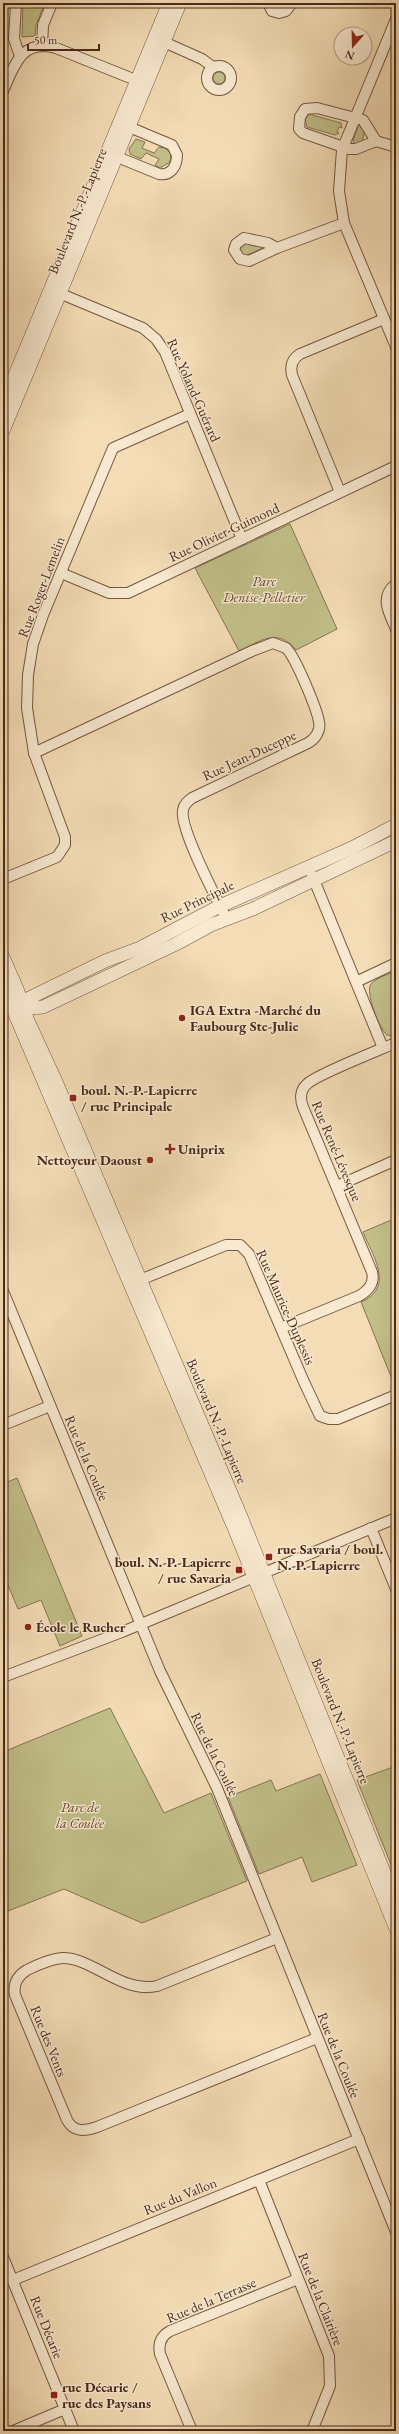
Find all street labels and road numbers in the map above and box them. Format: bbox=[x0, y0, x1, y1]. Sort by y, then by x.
street label: Boulevard N.-P.-Lapierre bbox=[44, 145, 111, 277]
street label: Rue Yoland-Guérard bbox=[163, 335, 225, 445]
street label: Rue Olivier-Guimond bbox=[166, 498, 283, 566]
street label: Rue Roger-Lemelin bbox=[13, 533, 69, 640]
street label: Rue Jean-Duceppe bbox=[199, 725, 299, 785]
street label: Rue Principale bbox=[157, 875, 237, 926]
street label: Rue René-Lévesque bbox=[308, 1098, 366, 1204]
street label: Rue Maurice-Duplessis bbox=[252, 1246, 320, 1368]
street label: Boulevard N.-P.-Lapierre bbox=[183, 1356, 252, 1487]
street label: Rue de la Coulée bbox=[61, 1413, 113, 1504]
street label: Boulevard N.-P.-Lapierre bbox=[308, 1655, 375, 1787]
street label: Rue de la Coulée bbox=[187, 1709, 243, 1799]
street label: Rue des Vents bbox=[27, 2003, 72, 2080]
street label: Rue de la Coulée bbox=[314, 2009, 365, 2101]
street label: Rue du Vallon bbox=[141, 2173, 220, 2219]
street label: Rue de la Clairière bbox=[294, 2250, 348, 2349]
street label: Rue de la Terrasse bbox=[164, 2273, 259, 2327]
street label: Rue Décarie bbox=[26, 2293, 68, 2362]

